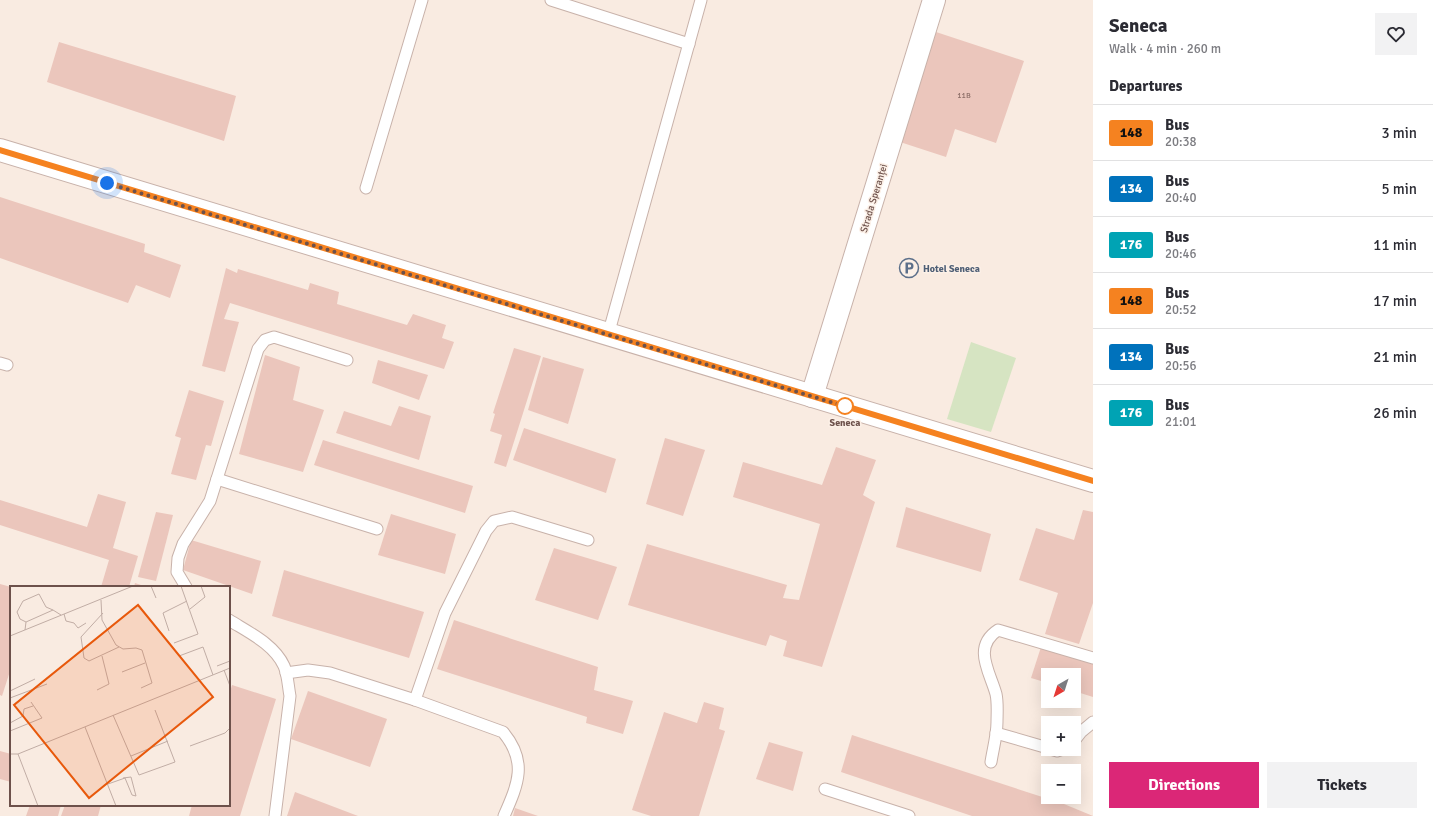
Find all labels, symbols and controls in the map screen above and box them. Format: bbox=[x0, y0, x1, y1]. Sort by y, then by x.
button: heart bbox=[1375, 13, 1417, 55]
text: Seneca bbox=[1109, 14, 1168, 38]
text: Walk · 4 min · 260 m bbox=[1109, 41, 1221, 57]
text: Departures bbox=[1109, 77, 1182, 95]
house number: 11B bbox=[957, 90, 971, 100]
text: Bus bbox=[1165, 116, 1189, 134]
text: 148 bbox=[1120, 124, 1142, 141]
text: 3 min bbox=[1381, 124, 1417, 142]
text: 20:38 bbox=[1165, 134, 1197, 150]
street label: Strada Speranței bbox=[858, 162, 890, 234]
text: Bus bbox=[1165, 172, 1189, 190]
your location bbox=[97, 173, 117, 193]
text: 134 bbox=[1120, 180, 1142, 197]
text: 5 min bbox=[1381, 180, 1417, 198]
text: 20:40 bbox=[1165, 190, 1197, 206]
text: Bus bbox=[1165, 228, 1189, 246]
text: 176 bbox=[1120, 236, 1142, 253]
text: 11 min bbox=[1373, 236, 1417, 254]
text: 20:46 bbox=[1165, 246, 1197, 262]
parking icon: Hotel Seneca bbox=[898, 257, 920, 279]
place label: Hotel Seneca bbox=[923, 263, 980, 275]
text: Bus bbox=[1165, 284, 1189, 302]
text: 148 bbox=[1120, 292, 1142, 309]
text: 17 min bbox=[1373, 292, 1417, 310]
text: 20:52 bbox=[1165, 302, 1197, 318]
text: Bus bbox=[1165, 340, 1189, 358]
text: 134 bbox=[1120, 348, 1142, 365]
text: 21 min bbox=[1373, 348, 1417, 366]
text: 20:56 bbox=[1165, 358, 1197, 374]
text: Bus bbox=[1165, 396, 1189, 414]
marker: Seneca bbox=[836, 397, 854, 415]
text: 176 bbox=[1120, 404, 1142, 421]
text: 26 min bbox=[1373, 404, 1417, 422]
text: 21:01 bbox=[1165, 414, 1197, 430]
place label: Seneca bbox=[830, 417, 860, 429]
inset map bbox=[10, 586, 230, 806]
north arrow bbox=[1041, 668, 1081, 708]
map controls bbox=[1041, 668, 1081, 804]
button: + bbox=[1041, 716, 1081, 756]
button: Directions bbox=[1109, 762, 1259, 808]
button: Tickets bbox=[1267, 762, 1417, 808]
button: − bbox=[1041, 764, 1081, 804]

